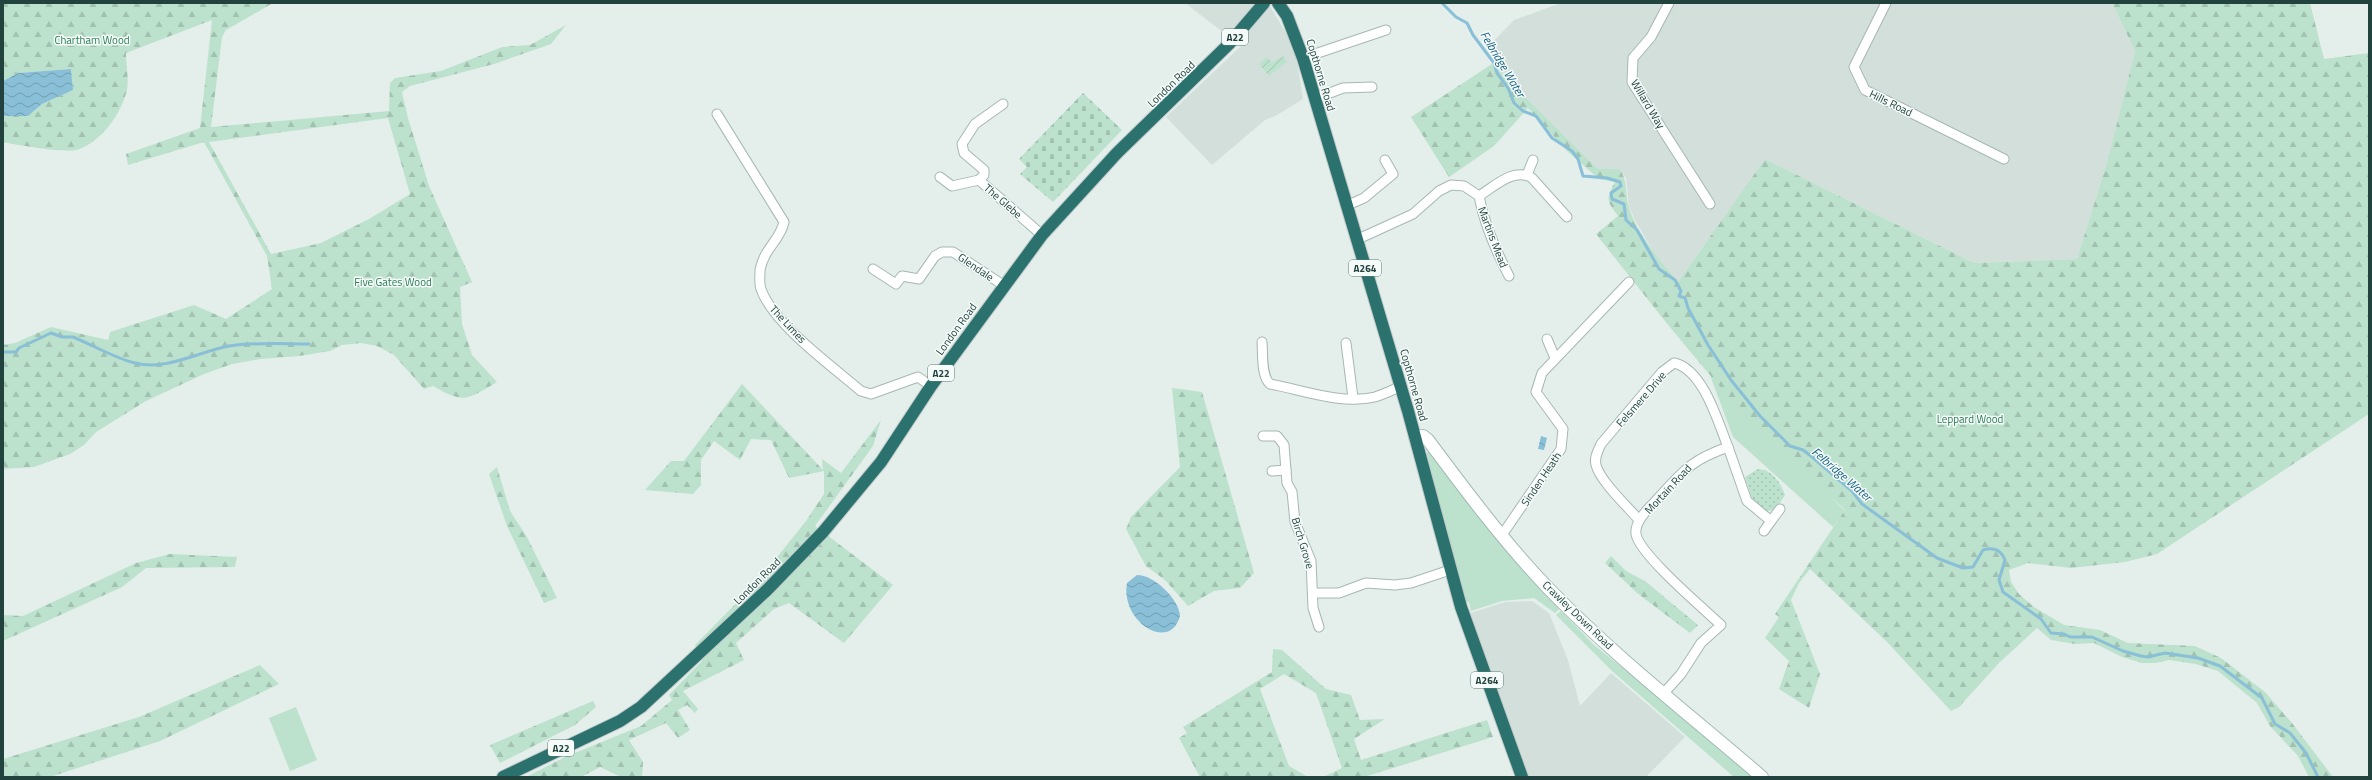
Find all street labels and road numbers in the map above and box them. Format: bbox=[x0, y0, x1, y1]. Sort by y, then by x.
road number: A22 bbox=[1222, 29, 1248, 45]
street label: Copthorne Road bbox=[1302, 37, 1340, 113]
street label: London Road bbox=[1144, 57, 1199, 111]
street label: Willard Way bbox=[1627, 76, 1669, 132]
street label: Hills Road bbox=[1867, 86, 1915, 120]
street label: The Glebe bbox=[980, 180, 1026, 222]
street label: Martins Mead bbox=[1474, 204, 1512, 270]
street label: Glendale bbox=[955, 249, 998, 285]
road number: A264 bbox=[1349, 260, 1381, 276]
street label: London Road bbox=[932, 300, 980, 358]
street label: The Limes bbox=[766, 301, 810, 347]
street label: Copthorne Road bbox=[1396, 347, 1432, 423]
road number: A22 bbox=[928, 365, 954, 381]
street label: Felsmere Drive bbox=[1612, 367, 1670, 430]
street label: Sinden Heath bbox=[1517, 449, 1565, 509]
street label: Mortain Road bbox=[1641, 460, 1695, 517]
street label: Birch Grove bbox=[1288, 515, 1319, 571]
street label: London Road bbox=[730, 554, 784, 608]
street label: Crawley Down Road bbox=[1539, 577, 1617, 653]
road number: A264 bbox=[1471, 672, 1503, 688]
road number: A22 bbox=[548, 740, 574, 756]

